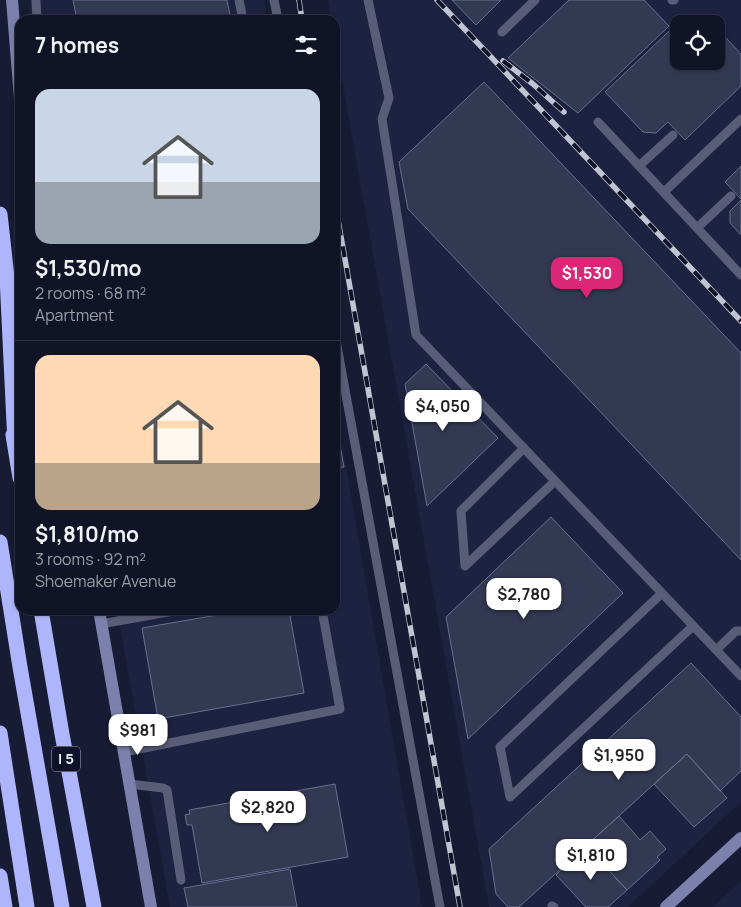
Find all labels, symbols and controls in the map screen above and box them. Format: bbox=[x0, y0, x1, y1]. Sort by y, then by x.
map controls bbox=[670, 15, 725, 70]
button: locate bbox=[670, 15, 725, 70]
text: 7 homes bbox=[35, 31, 119, 59]
icon: filters bbox=[292, 31, 320, 59]
icon: home bbox=[133, 122, 223, 212]
text: $1,530/mo bbox=[35, 254, 141, 282]
pin: $1,530 bbox=[546, 256, 628, 299]
text: $1,530 bbox=[562, 262, 612, 284]
text: 2 rooms · 68 m² bbox=[35, 282, 146, 304]
text: Apartment bbox=[35, 304, 114, 326]
icon: home bbox=[133, 387, 223, 477]
pin: $4,050 bbox=[402, 390, 484, 432]
text: $4,050 bbox=[416, 395, 470, 417]
text: $1,810/mo bbox=[35, 520, 139, 548]
text: 3 rooms · 92 m² bbox=[35, 548, 146, 570]
text: Shoemaker Avenue bbox=[35, 570, 176, 592]
pin: $2,780 bbox=[483, 578, 565, 620]
text: $2,780 bbox=[497, 583, 551, 605]
pin: $981 bbox=[108, 714, 168, 756]
text: $981 bbox=[120, 719, 156, 741]
pin: $1,950 bbox=[578, 738, 660, 781]
text: $1,950 bbox=[593, 744, 645, 766]
road number: I 5 bbox=[52, 746, 80, 772]
pin: $2,820 bbox=[227, 790, 309, 833]
text: $2,820 bbox=[241, 796, 295, 818]
pin: $1,810 bbox=[550, 838, 632, 881]
text: $1,810 bbox=[567, 844, 615, 866]

